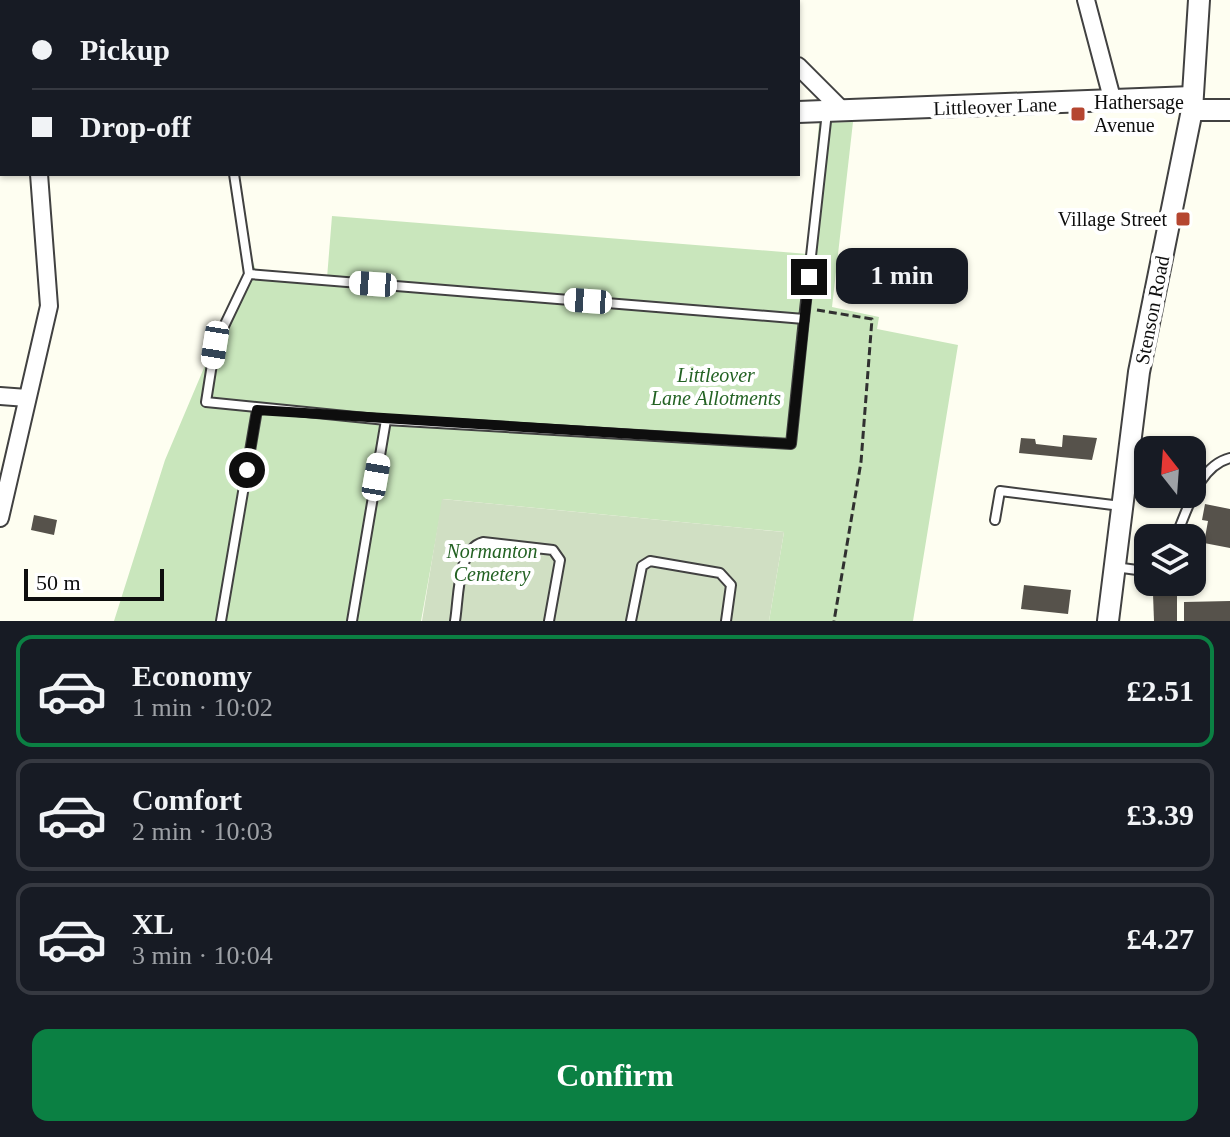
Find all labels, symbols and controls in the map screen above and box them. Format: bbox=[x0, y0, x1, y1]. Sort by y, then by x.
text: Pickup bbox=[80, 33, 170, 66]
place label: Hathersage Avenue bbox=[1094, 91, 1184, 136]
street label: Littleover Lane bbox=[933, 93, 1057, 119]
marker: Hathersage Avenue bbox=[1069, 105, 1087, 123]
text: Drop-off bbox=[80, 110, 191, 143]
place label: Village Street bbox=[1058, 208, 1167, 231]
marker: Village Street bbox=[1174, 210, 1192, 228]
callout: 1 min bbox=[837, 249, 969, 305]
street label: Stenson Road bbox=[1131, 254, 1173, 366]
route end bbox=[791, 259, 827, 295]
text: 1 min bbox=[871, 261, 933, 290]
car bbox=[348, 270, 398, 298]
car bbox=[563, 287, 613, 315]
car bbox=[199, 319, 231, 371]
park label: Littleover Lane Allotments bbox=[650, 364, 781, 409]
north arrow bbox=[1134, 436, 1206, 508]
map controls bbox=[1134, 436, 1206, 596]
car bbox=[360, 451, 392, 503]
route start bbox=[229, 452, 265, 488]
button: layers bbox=[1134, 524, 1206, 596]
park label: Normanton Cemetery bbox=[445, 540, 538, 586]
scale bar bbox=[24, 565, 164, 601]
text: 50 m bbox=[36, 570, 81, 595]
icon: car bbox=[36, 655, 108, 727]
text: Economy bbox=[132, 659, 252, 692]
text: £2.51 bbox=[1127, 674, 1194, 707]
text: 1 min · 10:02 bbox=[132, 693, 273, 722]
icon: car bbox=[36, 779, 108, 851]
text: Comfort bbox=[132, 783, 242, 816]
text: £3.39 bbox=[1127, 798, 1194, 831]
text: 2 min · 10:03 bbox=[132, 817, 273, 846]
icon: car bbox=[36, 903, 108, 975]
text: XL bbox=[132, 907, 174, 940]
text: £4.27 bbox=[1127, 922, 1194, 955]
text: 3 min · 10:04 bbox=[132, 941, 273, 970]
button: Confirm bbox=[32, 1029, 1198, 1121]

